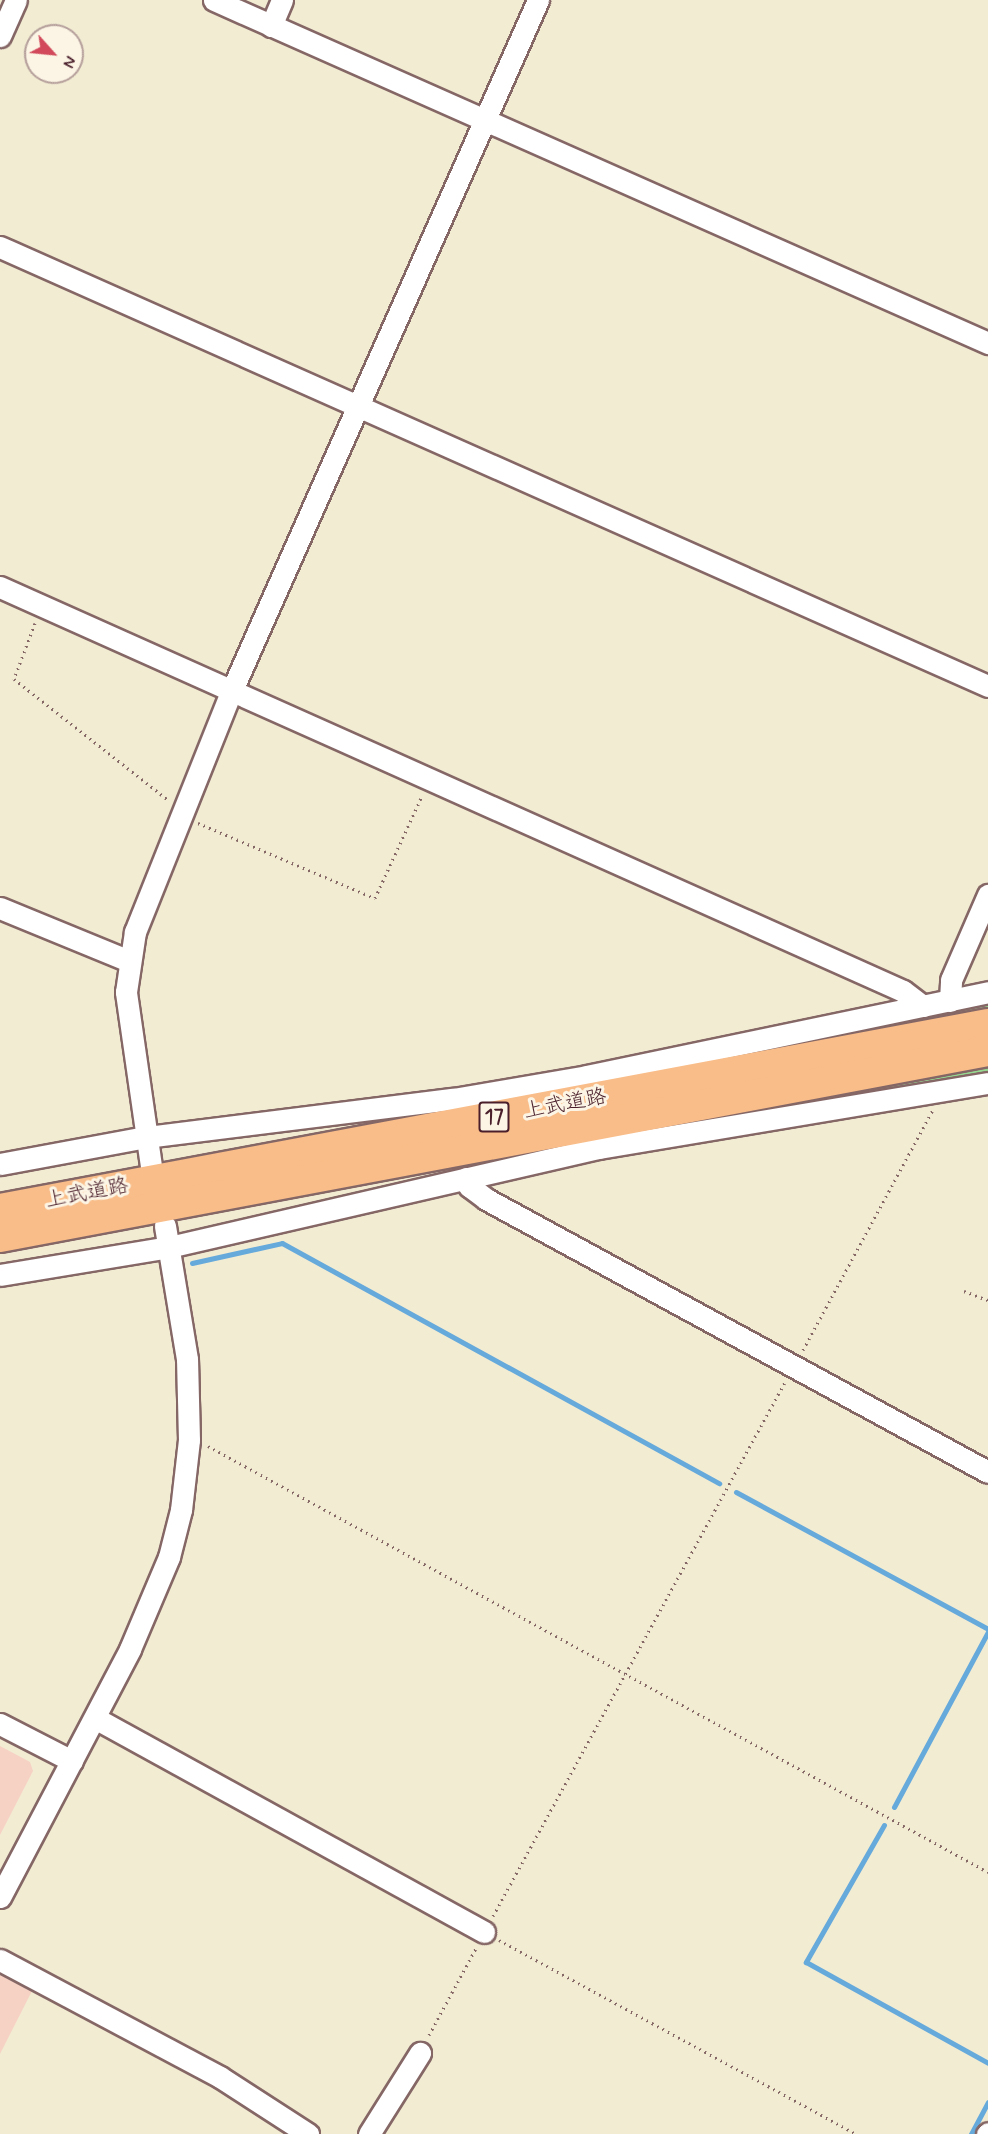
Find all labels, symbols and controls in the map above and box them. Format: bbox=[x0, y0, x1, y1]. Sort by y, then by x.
north arrow bbox=[24, 24, 84, 84]
text: N bbox=[57, 52, 80, 71]
street label: 上武道路 bbox=[521, 1084, 609, 1124]
road number: 17 bbox=[478, 1100, 510, 1134]
street label: 上武道路 bbox=[43, 1173, 131, 1213]

